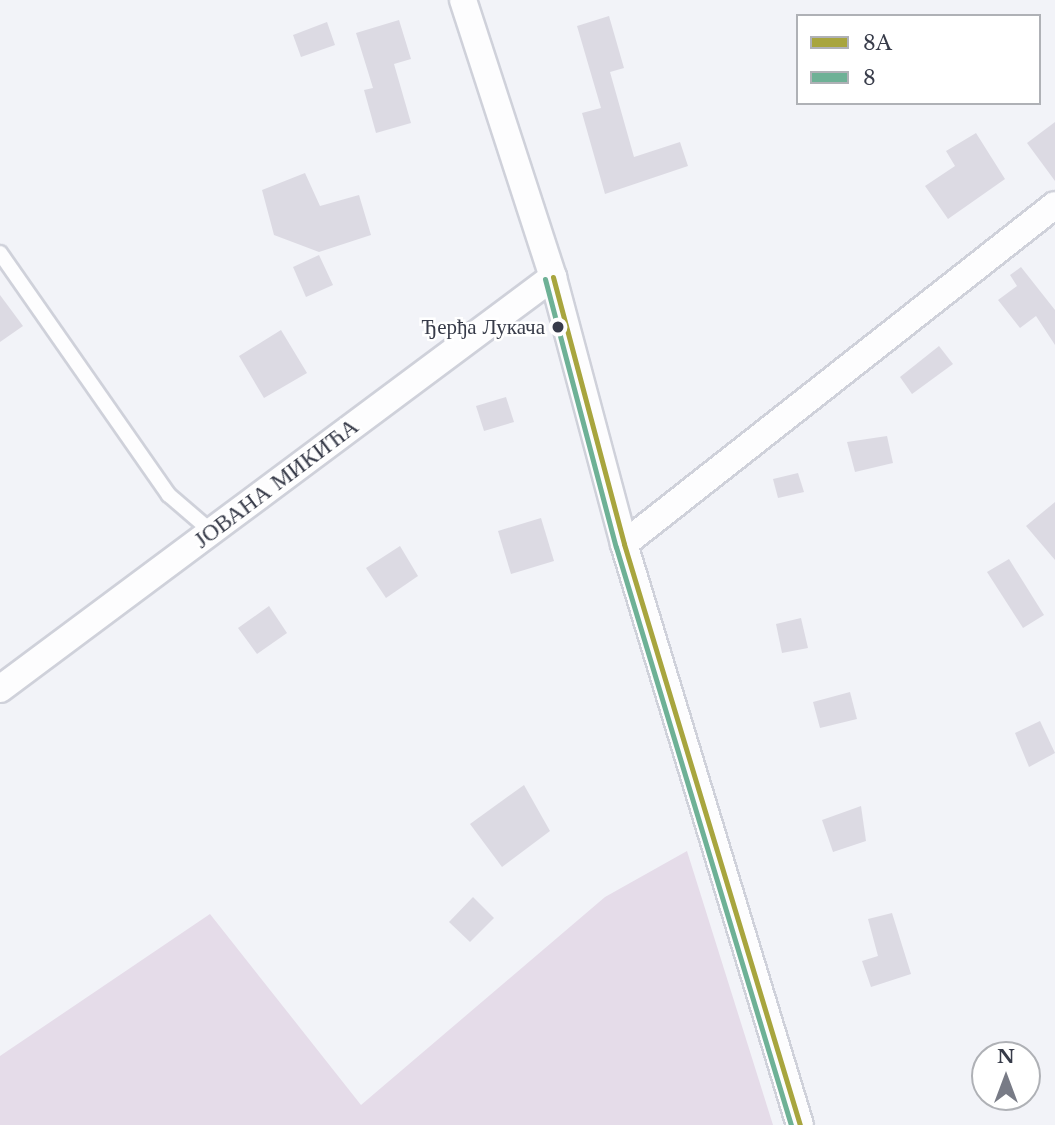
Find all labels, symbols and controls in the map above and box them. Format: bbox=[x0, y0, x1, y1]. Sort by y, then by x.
legend bbox=[796, 14, 1041, 105]
text: 8A bbox=[863, 30, 892, 56]
text: 8 bbox=[863, 65, 876, 91]
place label: Ђерђа Лукача bbox=[421, 314, 545, 340]
marker: Ђерђа Лукача bbox=[551, 320, 565, 334]
street label: ЈОВАНА МИКИЋА bbox=[188, 412, 364, 554]
north arrow bbox=[971, 1041, 1041, 1111]
text: N bbox=[997, 1045, 1015, 1068]

